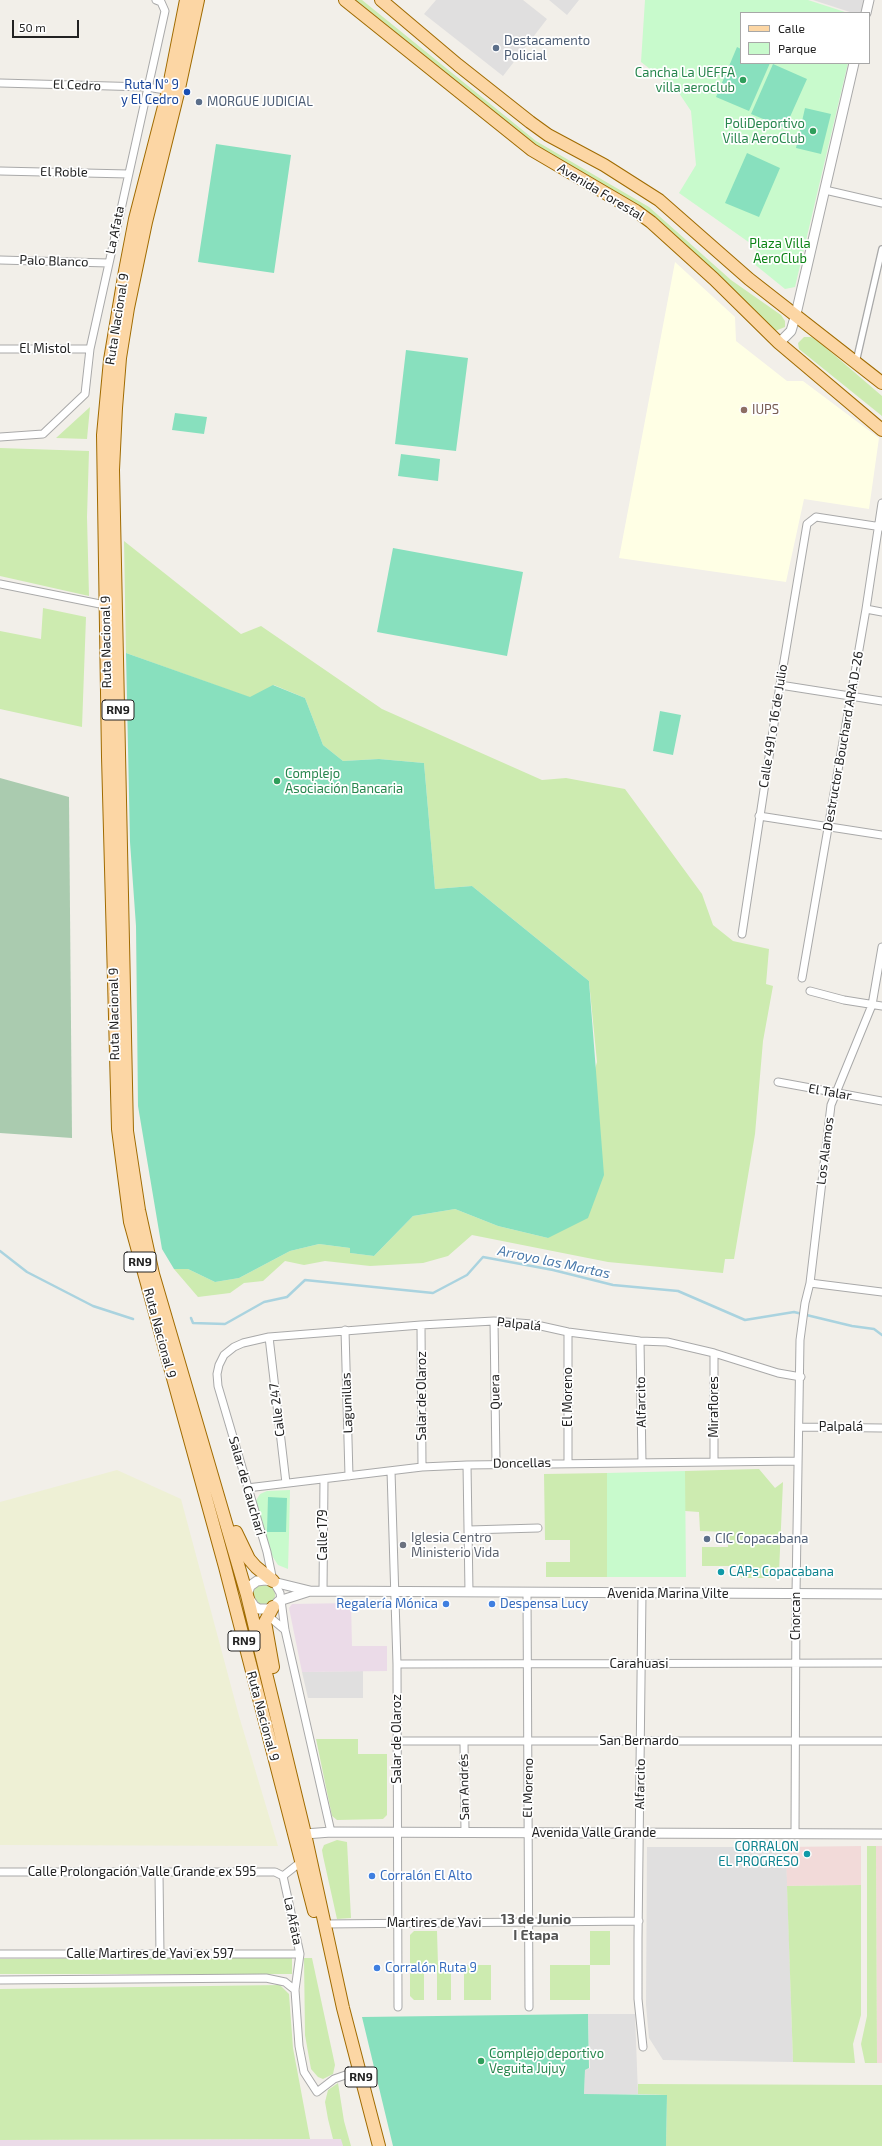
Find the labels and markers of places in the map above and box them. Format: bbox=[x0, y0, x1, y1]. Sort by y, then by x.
place label: Destacamento Policial bbox=[504, 33, 590, 64]
marker: Destacamento Policial bbox=[491, 43, 501, 53]
place label: Cancha La UEFFA villa aeroclub bbox=[635, 65, 735, 96]
marker: Cancha La UEFFA villa aeroclub bbox=[738, 75, 748, 85]
place label: Ruta N° 9 y El Cedro bbox=[121, 77, 179, 108]
marker: Ruta N° 9 y El Cedro bbox=[182, 87, 192, 97]
place label: MORGUE JUDICIAL bbox=[207, 94, 313, 110]
marker: MORGUE JUDICIAL bbox=[194, 97, 204, 107]
place label: PoliDeportivo Villa AeroClub bbox=[723, 116, 805, 147]
marker: PoliDeportivo Villa AeroClub bbox=[808, 126, 818, 136]
place label: IUPS bbox=[752, 402, 779, 418]
marker: IUPS bbox=[739, 405, 749, 415]
place label: Complejo Asociación Bancaria bbox=[285, 766, 403, 797]
marker: Complejo Asociación Bancaria bbox=[272, 776, 282, 786]
place label: Iglesia Centro Ministerio Vida bbox=[411, 1530, 499, 1561]
place label: CIC Copacabana bbox=[715, 1531, 808, 1547]
marker: CIC Copacabana bbox=[702, 1534, 712, 1544]
marker: Iglesia Centro Ministerio Vida bbox=[398, 1540, 408, 1550]
place label: CAPs Copacabana bbox=[729, 1564, 834, 1580]
marker: CAPs Copacabana bbox=[716, 1567, 726, 1577]
place label: Regalería Mónica bbox=[336, 1596, 438, 1612]
place label: Despensa Lucy bbox=[500, 1596, 588, 1612]
marker: Regalería Mónica bbox=[441, 1599, 451, 1609]
marker: Despensa Lucy bbox=[487, 1599, 497, 1609]
place label: CORRALON EL PROGRESO bbox=[718, 1839, 799, 1870]
marker: CORRALON EL PROGRESO bbox=[802, 1849, 812, 1859]
place label: Corralón El Alto bbox=[380, 1868, 472, 1884]
marker: Corralón El Alto bbox=[367, 1871, 377, 1881]
place label: Corralón Ruta 9 bbox=[385, 1960, 477, 1976]
marker: Corralón Ruta 9 bbox=[372, 1963, 382, 1973]
place label: Complejo deportivo Veguita Jujuy bbox=[489, 2046, 604, 2077]
marker: Complejo deportivo Veguita Jujuy bbox=[476, 2056, 486, 2066]

